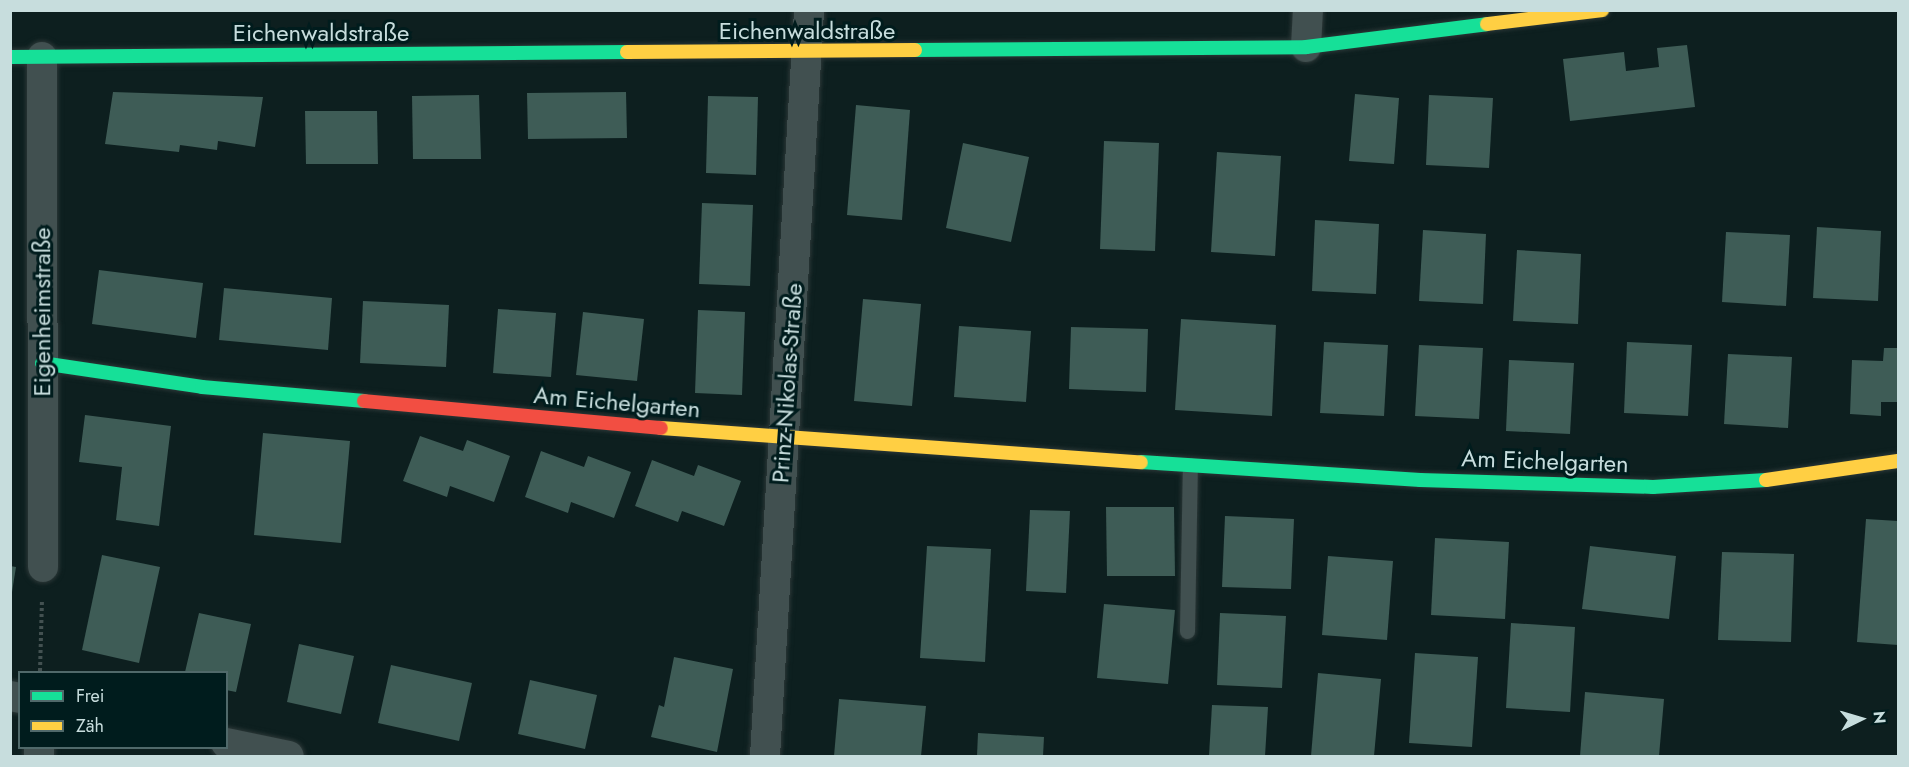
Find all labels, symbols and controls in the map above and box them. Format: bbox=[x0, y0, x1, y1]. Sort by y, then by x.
street label: Eichenwaldstraße bbox=[719, 17, 895, 45]
street label: Eichenwaldstraße bbox=[233, 19, 409, 47]
street label: Eigenheimstraße bbox=[28, 227, 56, 397]
street label: Prinz-Nikolas-Straße bbox=[766, 282, 808, 484]
street label: Am Eichelgarten bbox=[532, 380, 702, 424]
street label: Am Eichelgarten bbox=[1461, 444, 1629, 478]
legend bbox=[18, 671, 228, 749]
text: Frei bbox=[76, 683, 105, 709]
north arrow bbox=[1831, 689, 1891, 749]
text: N bbox=[1867, 710, 1891, 725]
text: Zäh bbox=[76, 713, 104, 739]

